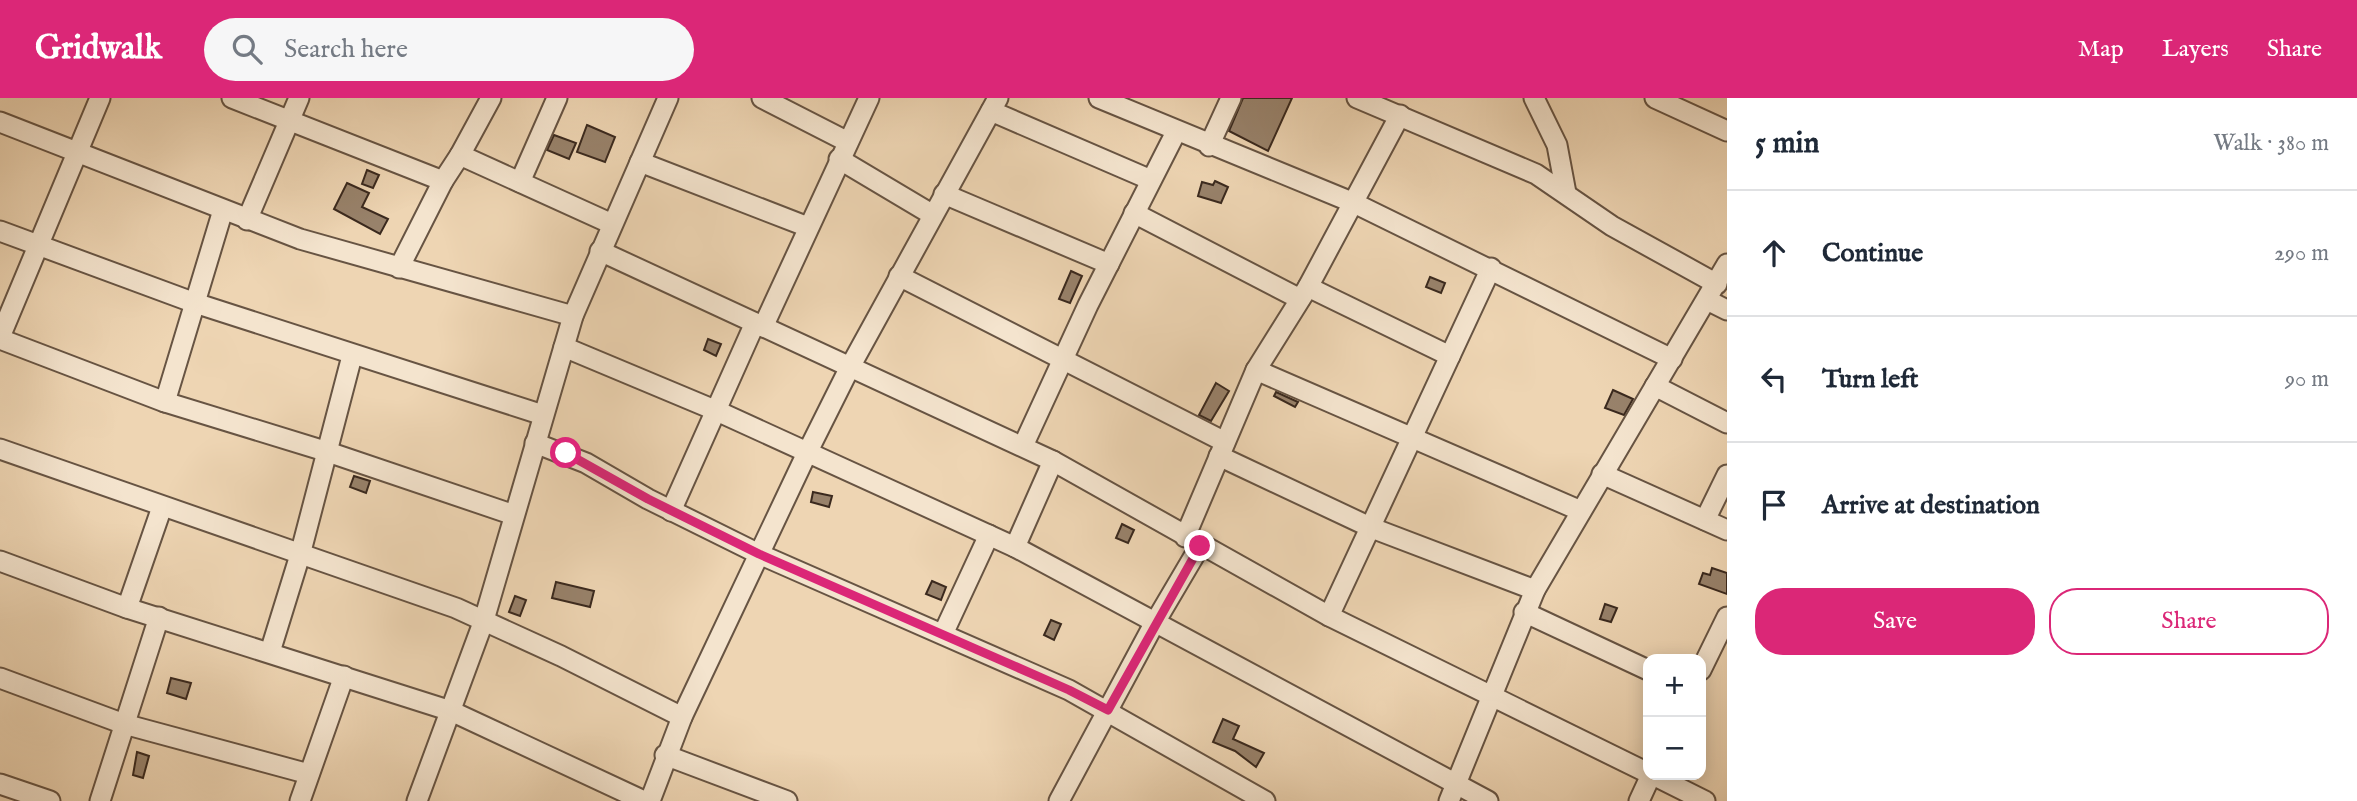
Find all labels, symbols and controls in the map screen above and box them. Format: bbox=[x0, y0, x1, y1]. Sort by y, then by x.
search box bbox=[204, 18, 694, 81]
text: Gridwalk bbox=[35, 28, 162, 70]
icon: search bbox=[228, 30, 266, 68]
text: Search here bbox=[284, 33, 408, 66]
text: Map bbox=[2078, 34, 2124, 65]
text: Layers bbox=[2162, 34, 2229, 65]
text: Share bbox=[2267, 34, 2322, 65]
text: 5 min bbox=[1755, 125, 1820, 163]
text: Walk · 380 m bbox=[2213, 129, 2329, 158]
icon: ahead bbox=[1755, 234, 1793, 272]
text: Continue bbox=[1822, 237, 1923, 270]
text: 290 m bbox=[2274, 239, 2329, 268]
icon: left bbox=[1755, 360, 1793, 398]
text: Turn left bbox=[1822, 363, 1919, 396]
text: 90 m bbox=[2285, 365, 2329, 394]
route start bbox=[550, 437, 581, 468]
icon: arrive bbox=[1755, 486, 1793, 524]
text: Arrive at destination bbox=[1822, 489, 2040, 522]
route end bbox=[1184, 530, 1215, 561]
button: Save bbox=[1755, 588, 2035, 655]
button: Share bbox=[2049, 588, 2329, 655]
map controls bbox=[1643, 654, 1706, 780]
button: + bbox=[1643, 654, 1706, 717]
button: − bbox=[1643, 717, 1706, 780]

